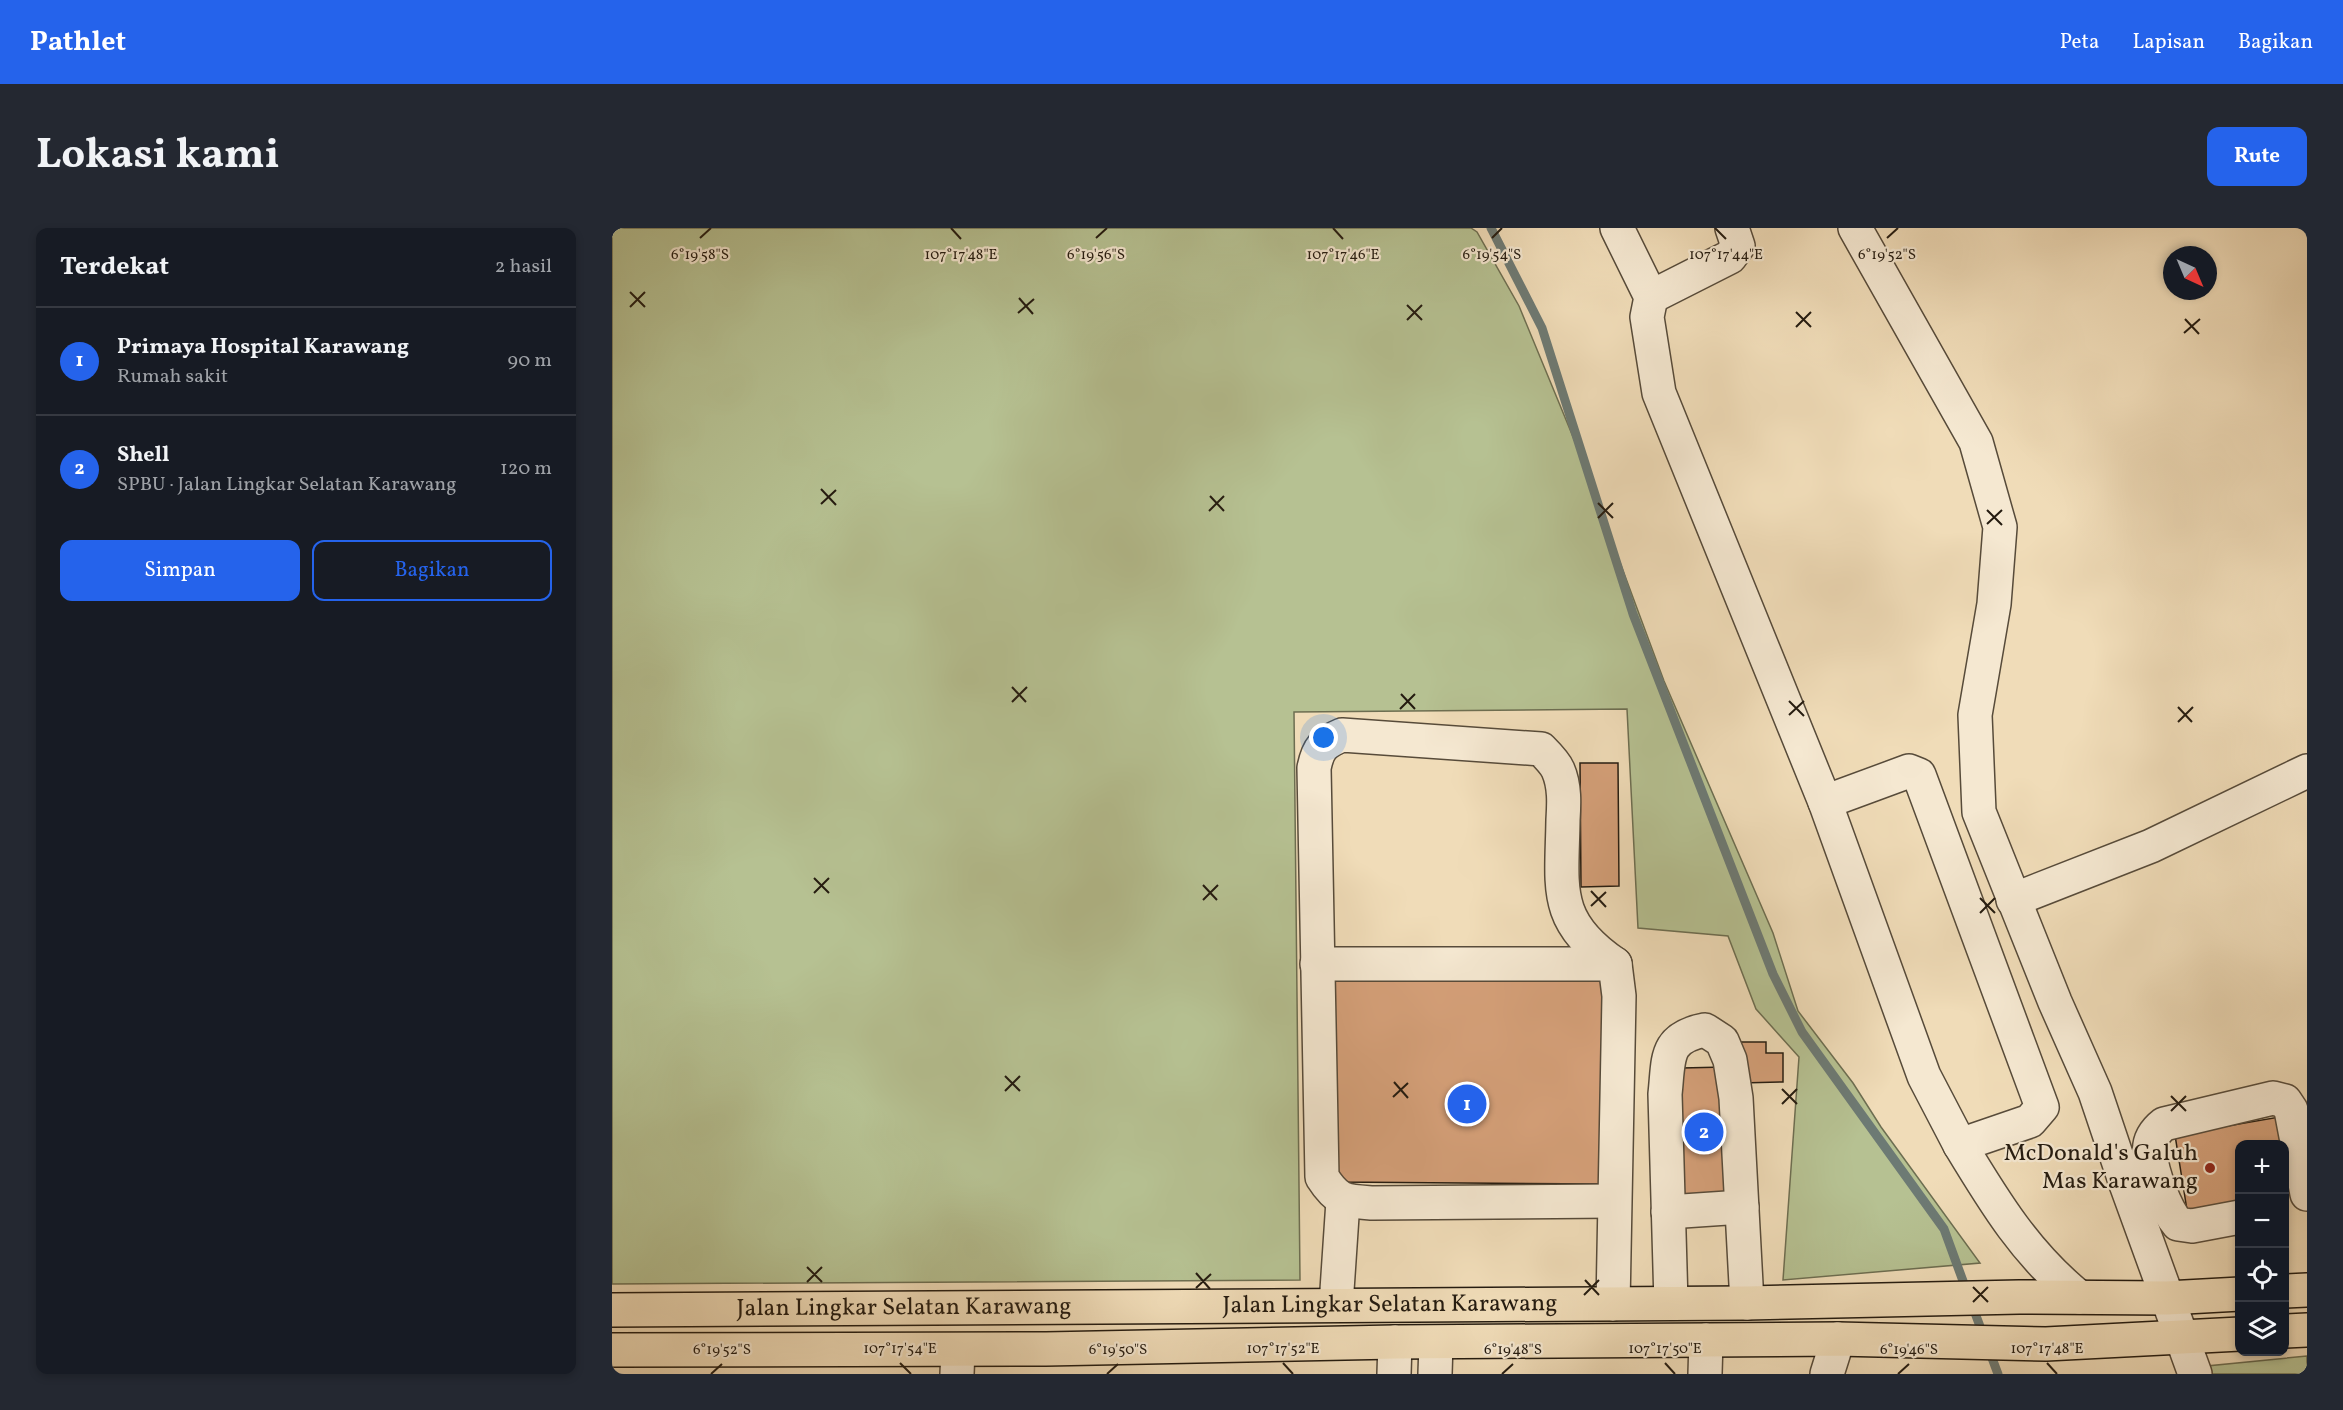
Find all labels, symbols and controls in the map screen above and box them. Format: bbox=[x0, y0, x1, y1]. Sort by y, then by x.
text: Pathlet bbox=[30, 23, 126, 62]
text: Peta bbox=[2060, 28, 2099, 57]
text: Lapisan bbox=[2132, 28, 2205, 57]
text: Bagikan bbox=[2238, 28, 2313, 57]
text: Lokasi kami bbox=[36, 127, 280, 186]
button: Rute bbox=[2207, 127, 2307, 186]
text: 6°19'58"S bbox=[671, 245, 729, 266]
text: 107°17'48"E bbox=[924, 245, 998, 266]
text: 6°19'56"S bbox=[1067, 245, 1125, 266]
text: 107°17'46"E bbox=[1306, 245, 1380, 266]
text: 6°19'54"S bbox=[1463, 245, 1521, 266]
text: 107°17'44"E bbox=[1689, 245, 1763, 266]
text: 6°19'52"S bbox=[1858, 245, 1916, 266]
north arrow bbox=[2163, 246, 2217, 300]
text: Terdekat bbox=[60, 249, 169, 285]
text: 2 hasil bbox=[495, 253, 552, 281]
text: Primaya Hospital Karawang bbox=[117, 332, 409, 363]
text: 1 bbox=[75, 347, 84, 375]
text: 90 m bbox=[508, 347, 552, 375]
text: Rumah sakit bbox=[117, 363, 228, 391]
text: Shell bbox=[117, 440, 169, 471]
text: 2 bbox=[74, 455, 85, 483]
text: 120 m bbox=[500, 455, 552, 483]
text: SPBU · Jalan Lingkar Selatan Karawang bbox=[117, 471, 457, 499]
button: Simpan bbox=[60, 540, 300, 601]
button: Bagikan bbox=[312, 540, 552, 601]
your location bbox=[1309, 723, 1338, 752]
pin: 1 bbox=[1448, 1082, 1486, 1126]
pin: 2 bbox=[1684, 1110, 1724, 1154]
place label: McDonald's Galuh Mas Karawang bbox=[2004, 1137, 2198, 1199]
map controls bbox=[2235, 1140, 2289, 1356]
button: + bbox=[2235, 1140, 2289, 1194]
marker: McDonald's Galuh Mas Karawang bbox=[2203, 1161, 2217, 1175]
button: − bbox=[2235, 1194, 2289, 1248]
button: locate bbox=[2235, 1248, 2289, 1302]
street label: Jalan Lingkar Selatan Karawang bbox=[1222, 1287, 1558, 1323]
street label: Jalan Lingkar Selatan Karawang bbox=[736, 1290, 1072, 1326]
button: layers bbox=[2235, 1302, 2289, 1356]
text: 107°17'54"E bbox=[863, 1339, 937, 1360]
text: 107°17'52"E bbox=[1247, 1339, 1319, 1360]
text: 107°17'50"E bbox=[1628, 1339, 1702, 1360]
text: 107°17'48"E bbox=[2010, 1339, 2084, 1360]
text: 6°19'52"S bbox=[693, 1340, 751, 1361]
text: 6°19'50"S bbox=[1089, 1340, 1147, 1361]
text: 6°19'48"S bbox=[1484, 1340, 1542, 1361]
text: 6°19'46"S bbox=[1880, 1340, 1938, 1361]

